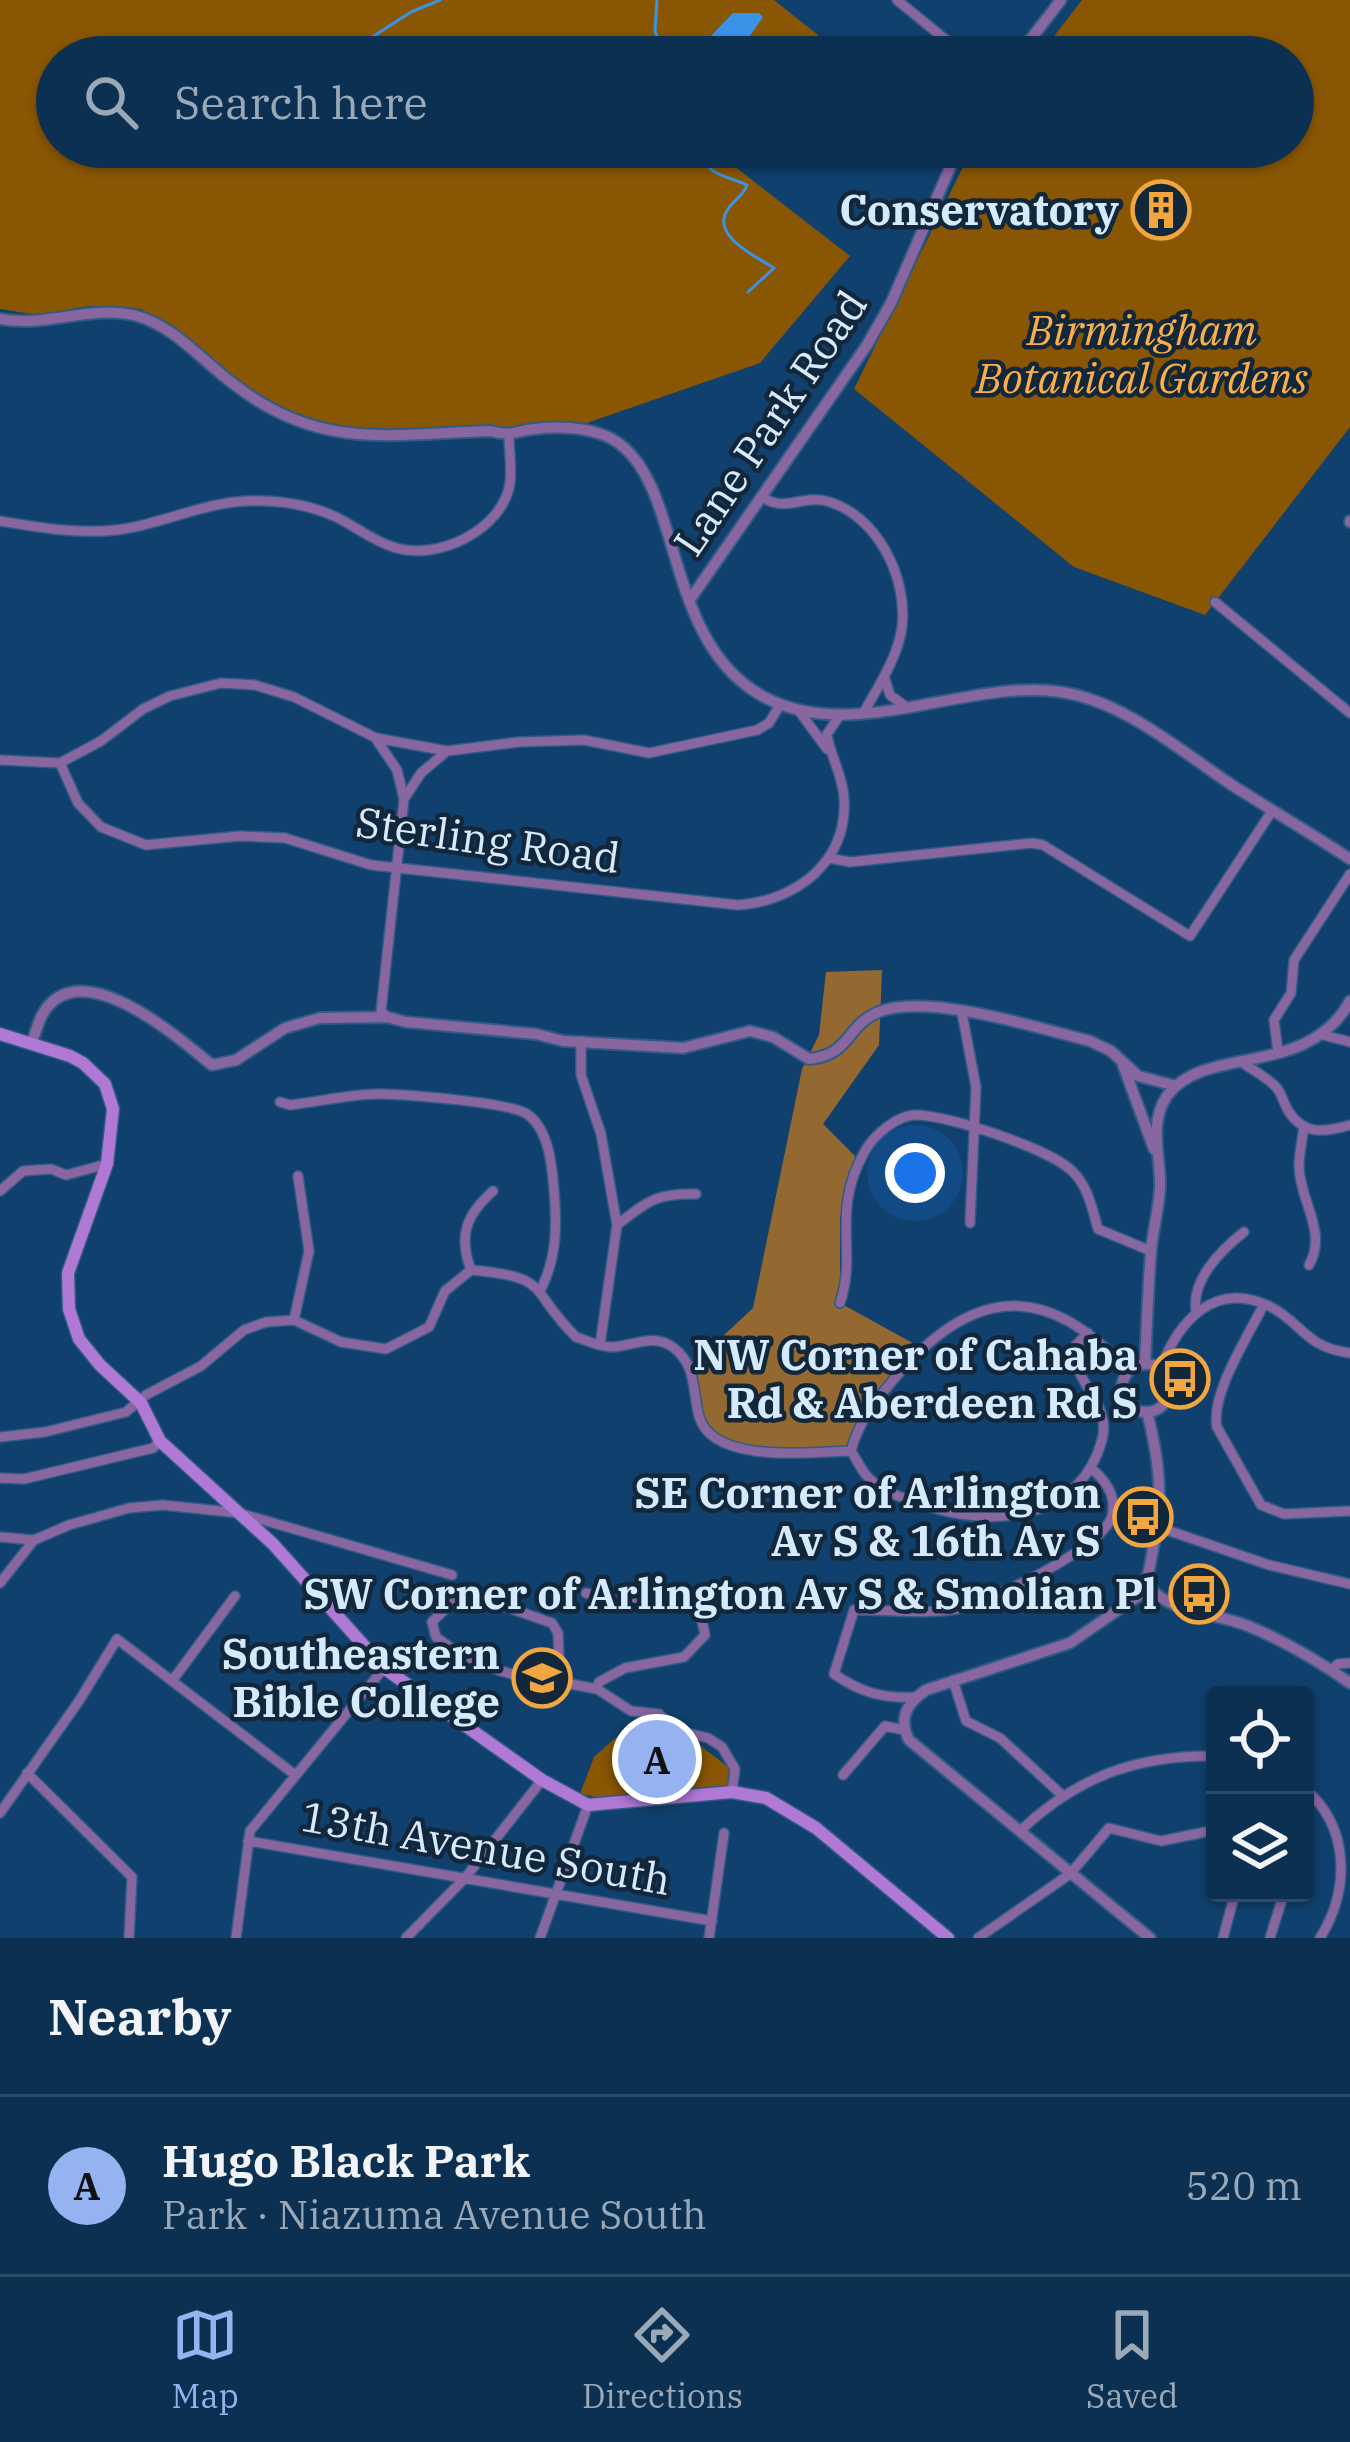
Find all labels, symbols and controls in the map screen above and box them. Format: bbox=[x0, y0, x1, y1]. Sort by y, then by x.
search box bbox=[36, 36, 1314, 168]
icon: search bbox=[78, 69, 144, 135]
text: Search here bbox=[174, 73, 428, 131]
building icon: Conservatory bbox=[1130, 179, 1192, 241]
place label: Conservatory bbox=[839, 182, 1119, 237]
street label: Lane Park Road bbox=[661, 279, 879, 566]
park label: Birmingham Botanical Gardens bbox=[975, 302, 1308, 405]
street label: Sterling Road bbox=[352, 794, 624, 885]
your location bbox=[885, 1143, 945, 1203]
place label: NW Corner of Cahaba Rd & Aberdeen Rd S bbox=[693, 1327, 1138, 1430]
bus stop icon: NW Corner of Cahaba Rd & Aberdeen Rd S bbox=[1149, 1348, 1211, 1410]
place label: SE Corner of Arlington Av S & 16th Av S bbox=[634, 1465, 1101, 1568]
bus stop icon: SE Corner of Arlington Av S & 16th Av S bbox=[1112, 1486, 1174, 1548]
bus stop icon: SW Corner of Arlington Av S & Smolian Pl bbox=[1168, 1563, 1230, 1625]
place label: SW Corner of Arlington Av S & Smolian Pl bbox=[304, 1566, 1157, 1621]
place label: Southeastern Bible College bbox=[222, 1626, 500, 1729]
school or university icon: Southeastern Bible College bbox=[511, 1647, 573, 1709]
map controls bbox=[1206, 1686, 1314, 1902]
button: locate bbox=[1206, 1686, 1314, 1794]
pin: A bbox=[618, 1714, 696, 1804]
street label: 13th Avenue South bbox=[297, 1788, 675, 1907]
button: layers bbox=[1206, 1794, 1314, 1902]
text: Nearby bbox=[48, 1983, 232, 2049]
text: Hugo Black Park bbox=[162, 2131, 530, 2189]
text: A bbox=[73, 2160, 101, 2211]
text: 520 m bbox=[1186, 2160, 1302, 2211]
text: Park · Niazuma Avenue South bbox=[162, 2189, 707, 2240]
tab: Map bbox=[172, 2302, 239, 2417]
tab: Directions bbox=[582, 2302, 743, 2417]
tab: Saved bbox=[1086, 2302, 1178, 2417]

